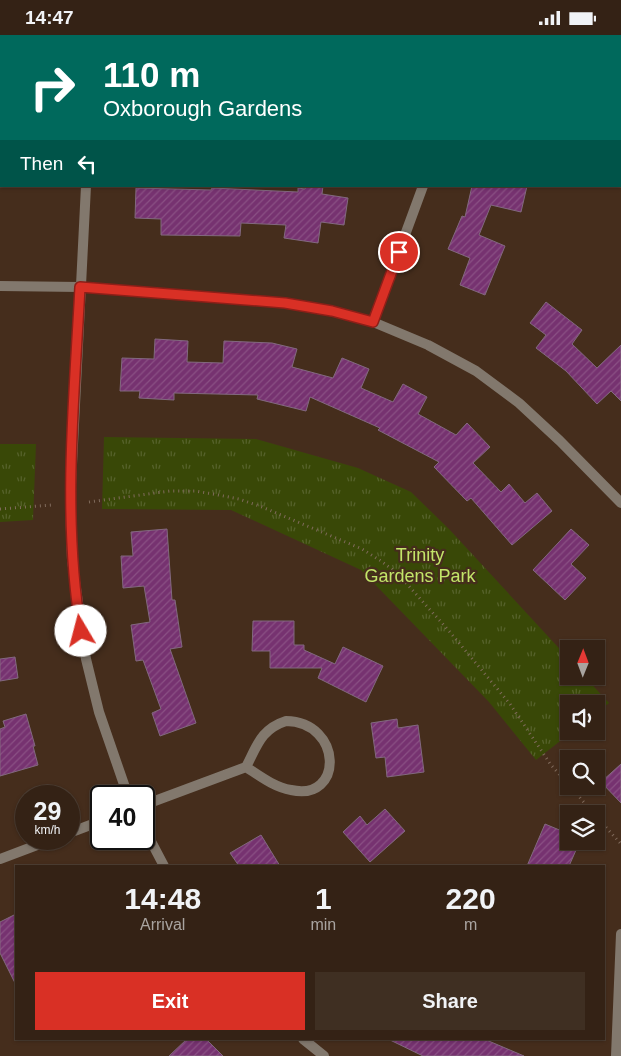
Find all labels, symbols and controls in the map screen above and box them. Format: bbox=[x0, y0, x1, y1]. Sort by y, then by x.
text: 14:47 bbox=[25, 7, 74, 28]
icon: right bbox=[20, 55, 85, 120]
text: 110 m bbox=[103, 55, 200, 94]
text: Oxborough Gardens bbox=[103, 96, 302, 121]
icon: left bbox=[73, 150, 101, 178]
text: Then bbox=[20, 153, 63, 174]
pin bbox=[378, 231, 420, 273]
icon: arrive bbox=[385, 238, 413, 266]
park label: Trinity Gardens Park bbox=[364, 545, 477, 586]
position arrow bbox=[54, 604, 106, 656]
north arrow bbox=[560, 640, 605, 685]
map controls bbox=[560, 640, 605, 850]
button: sound bbox=[560, 695, 605, 740]
button: search bbox=[560, 750, 605, 795]
speed limit sign: 40 bbox=[90, 785, 155, 850]
text: 29 bbox=[34, 797, 61, 825]
button: layers bbox=[560, 805, 605, 850]
text: km/h bbox=[34, 823, 61, 837]
text: 14:48 bbox=[124, 882, 201, 915]
text: 1 bbox=[315, 882, 332, 915]
text: 220 bbox=[446, 882, 496, 915]
text: Arrival bbox=[140, 916, 185, 933]
text: min bbox=[310, 916, 336, 933]
text: m bbox=[464, 916, 477, 933]
button: Exit bbox=[35, 972, 305, 1030]
button: Share bbox=[315, 972, 585, 1030]

